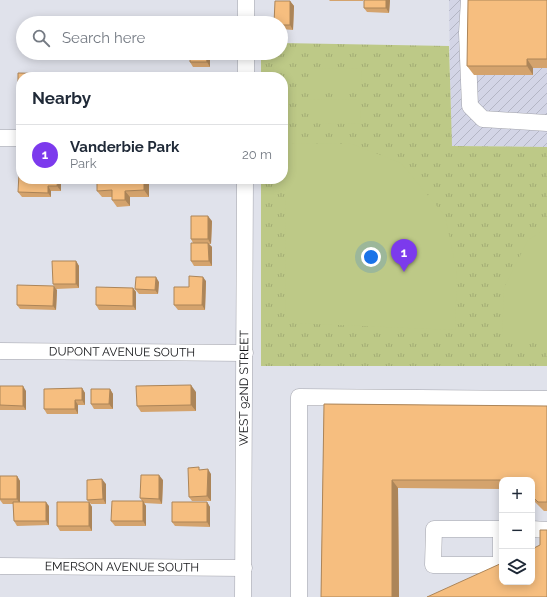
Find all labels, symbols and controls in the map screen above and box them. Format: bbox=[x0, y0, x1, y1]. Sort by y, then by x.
search box bbox=[16, 16, 288, 60]
icon: search bbox=[30, 27, 52, 49]
text: Search here bbox=[62, 29, 145, 47]
text: Nearby bbox=[32, 88, 91, 108]
text: Vanderbie Park bbox=[70, 138, 179, 156]
text: 1 bbox=[42, 147, 48, 162]
text: 20 m bbox=[242, 147, 272, 162]
text: Park bbox=[70, 156, 97, 171]
pin: 1 bbox=[391, 239, 417, 272]
your location bbox=[361, 247, 381, 267]
street label: WEST 92ND STREET bbox=[237, 329, 251, 446]
street label: DUPONT AVENUE SOUTH bbox=[49, 344, 195, 360]
map controls bbox=[499, 477, 535, 585]
button: + bbox=[499, 477, 535, 513]
button: − bbox=[499, 513, 535, 549]
button: layers bbox=[499, 549, 535, 585]
street label: EMERSON AVENUE SOUTH bbox=[45, 559, 199, 575]

